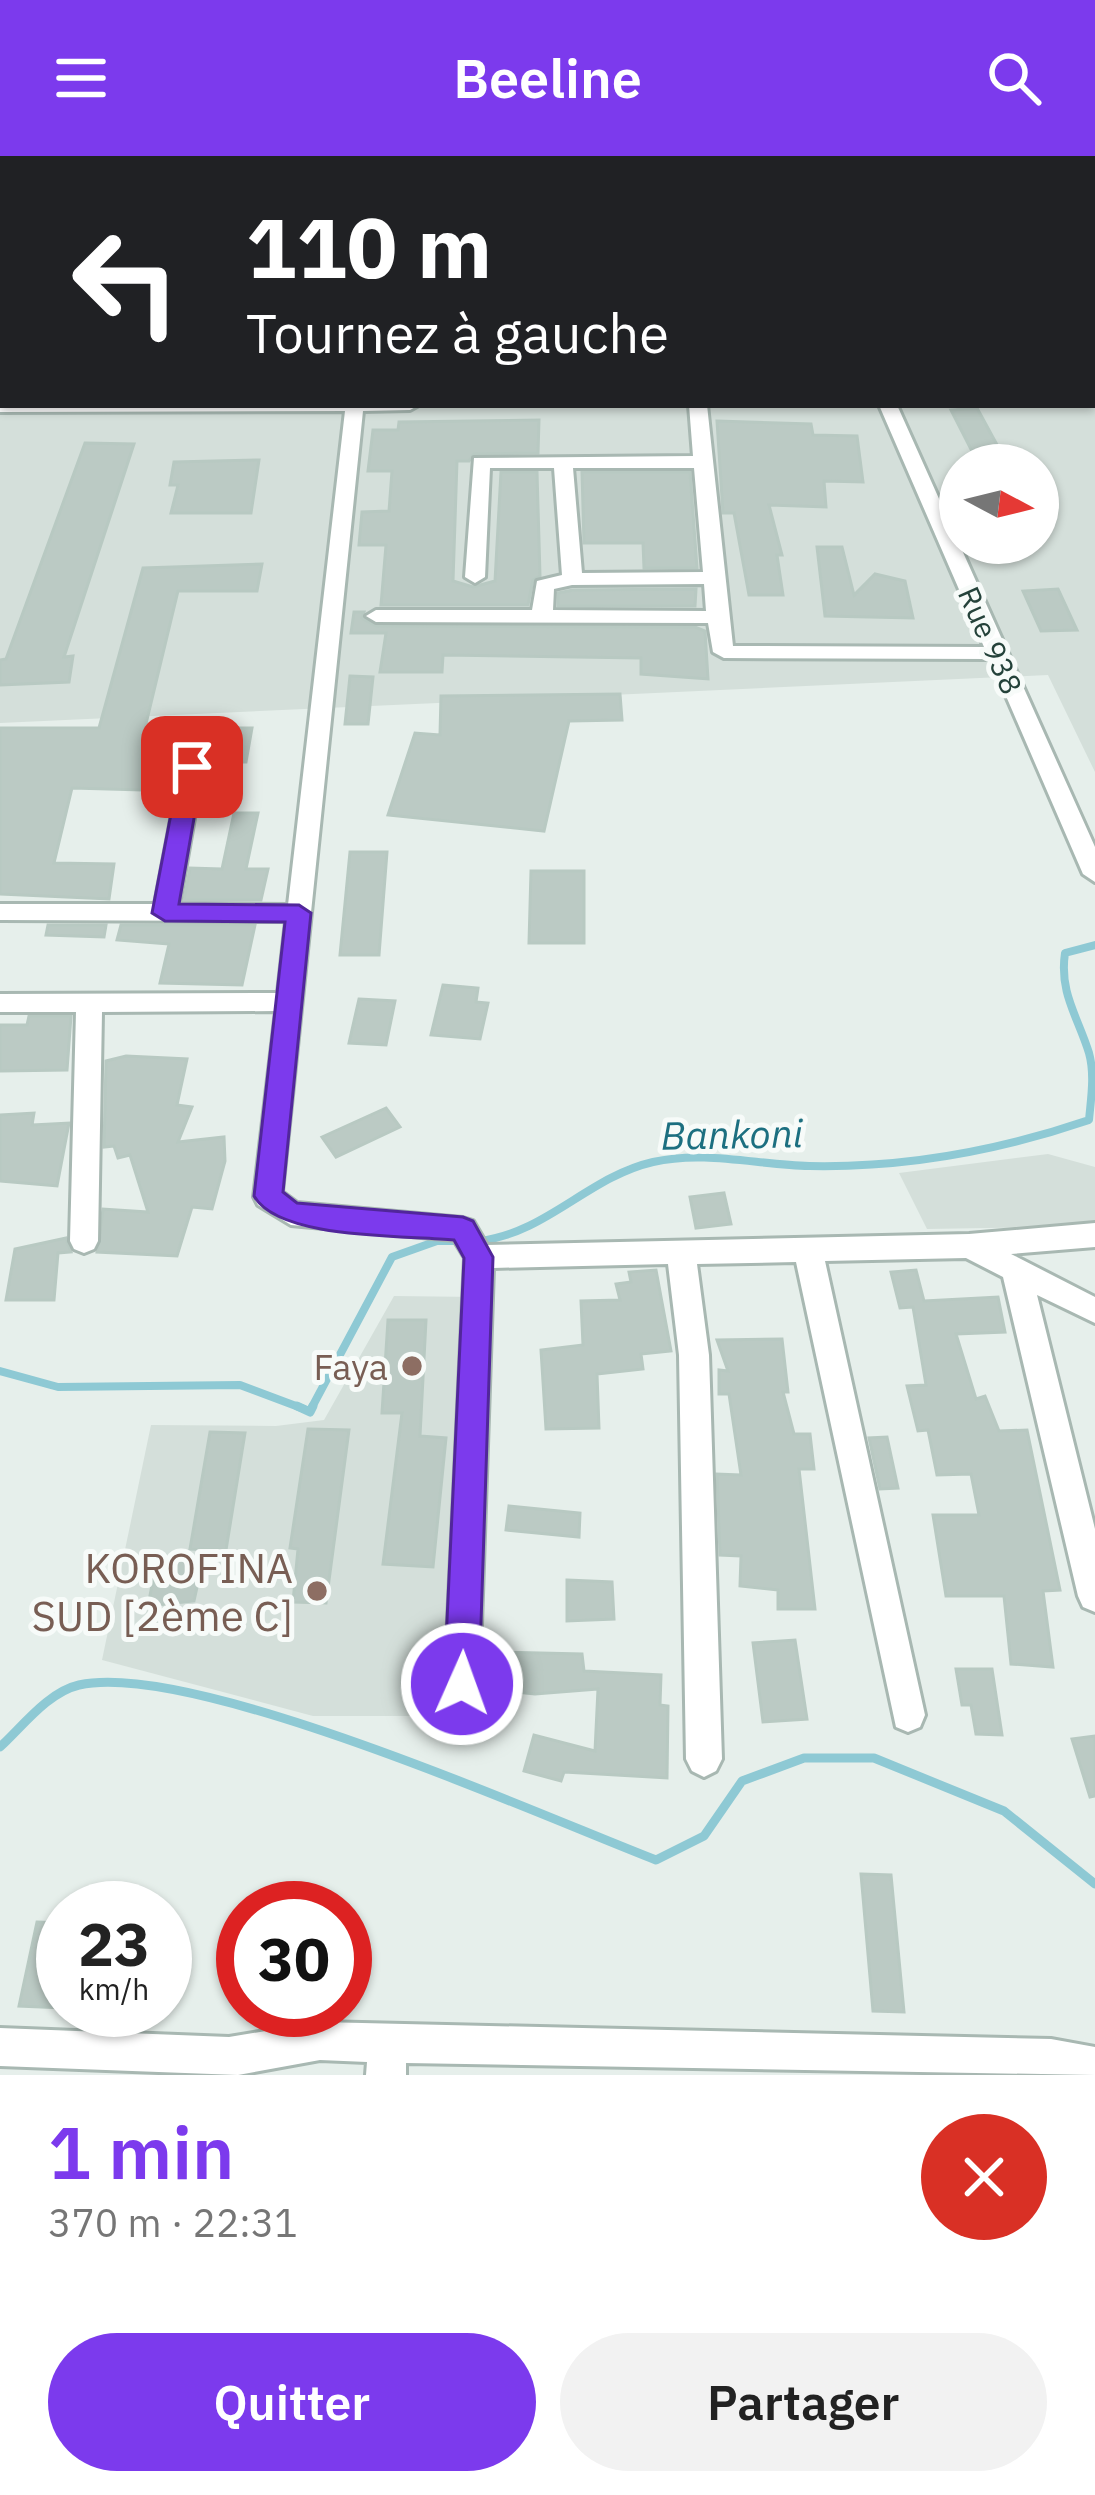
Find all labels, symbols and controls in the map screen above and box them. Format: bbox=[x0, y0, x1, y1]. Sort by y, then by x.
text: Beeline bbox=[453, 43, 642, 113]
icon: menu bbox=[48, 45, 114, 111]
icon: search bbox=[981, 45, 1047, 111]
text: 110 m bbox=[246, 192, 492, 301]
icon: left bbox=[48, 204, 204, 360]
text: Tournez à gauche bbox=[246, 298, 669, 368]
north arrow bbox=[939, 444, 1059, 564]
map controls bbox=[939, 444, 1059, 564]
street label: Rue 938 bbox=[950, 580, 1032, 700]
pin bbox=[141, 716, 243, 818]
icon: arrive bbox=[159, 734, 225, 800]
water label: Bankoni bbox=[660, 1107, 804, 1161]
place label: Faya bbox=[314, 1343, 388, 1390]
marker: Faya bbox=[399, 1353, 425, 1379]
place label: KOROFINA SUD [2ème C] bbox=[31, 1540, 293, 1643]
marker: KOROFINA SUD [2ème C] bbox=[304, 1578, 330, 1604]
position arrow bbox=[399, 1621, 525, 1747]
speed limit sign: 30 bbox=[216, 1881, 372, 2037]
text: 23 bbox=[78, 1904, 150, 1983]
text: km/h bbox=[79, 1969, 149, 2008]
text: 1 min bbox=[48, 2105, 234, 2199]
button: close bbox=[921, 2114, 1047, 2240]
text: 370 m · 22:31 bbox=[48, 2197, 298, 2248]
button: Quitter bbox=[48, 2333, 536, 2471]
button: Partager bbox=[560, 2333, 1047, 2471]

